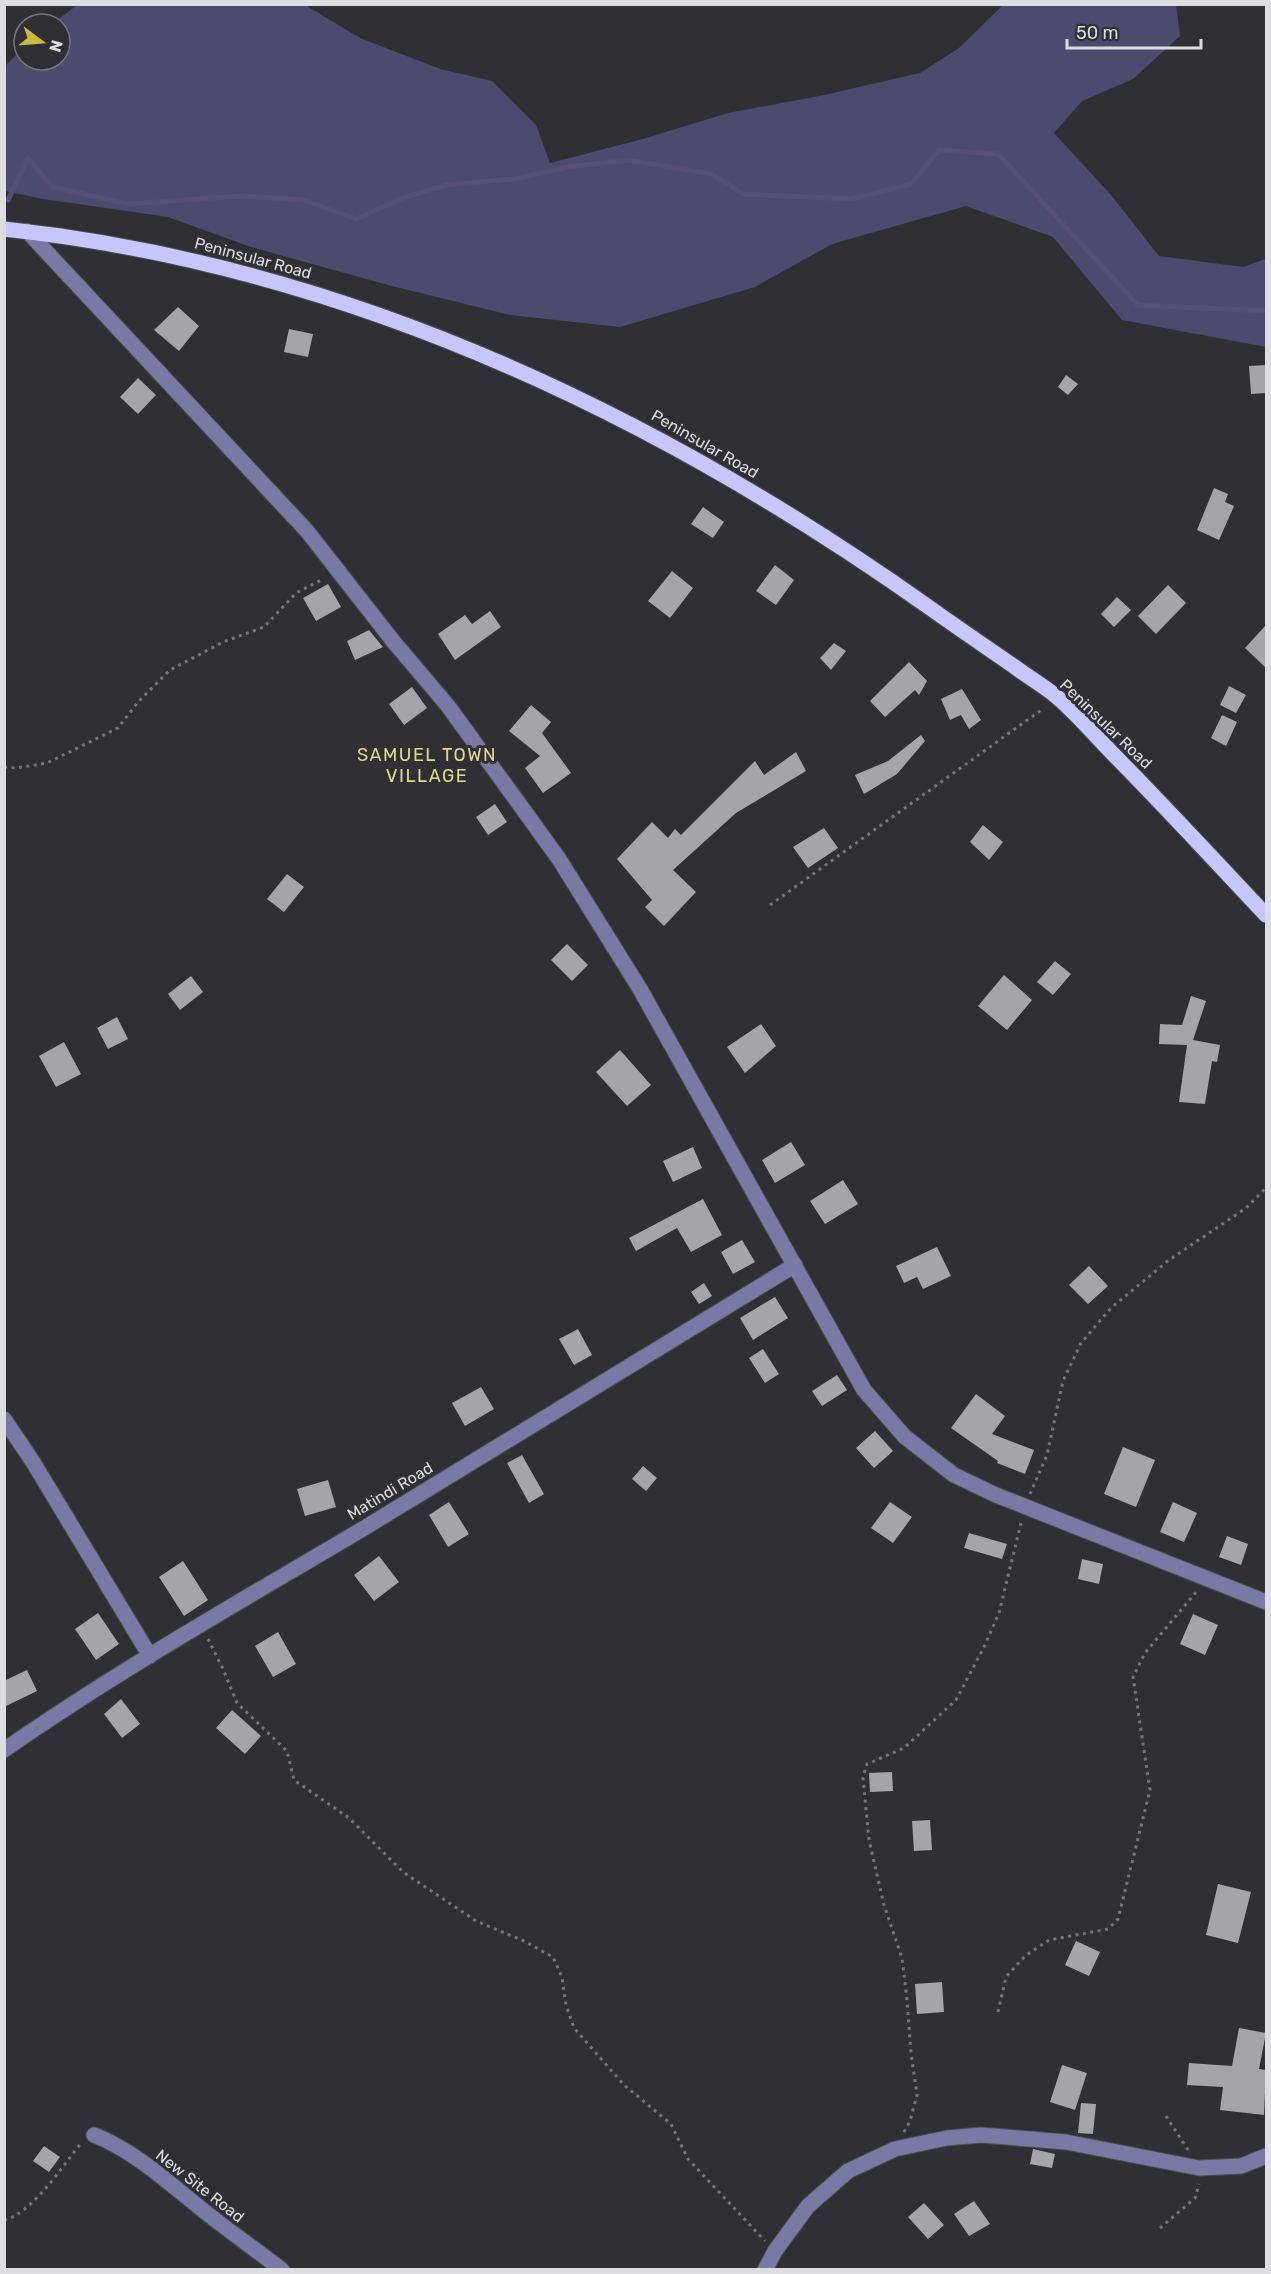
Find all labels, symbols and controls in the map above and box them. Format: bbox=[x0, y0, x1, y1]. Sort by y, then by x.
north arrow bbox=[12, 12, 72, 72]
scale bar bbox=[1067, 12, 1200, 50]
text: 50 m bbox=[1076, 22, 1119, 44]
text: N bbox=[45, 38, 67, 54]
street label: Peninsular Road bbox=[192, 233, 314, 283]
street label: Peninsular Road bbox=[648, 406, 762, 482]
street label: Peninsular Road bbox=[1056, 675, 1156, 773]
district label: SAMUEL TOWN VILLAGE bbox=[357, 744, 497, 787]
street label: Matindi Road bbox=[344, 1458, 436, 1524]
street label: New Site Road bbox=[152, 2146, 248, 2226]

